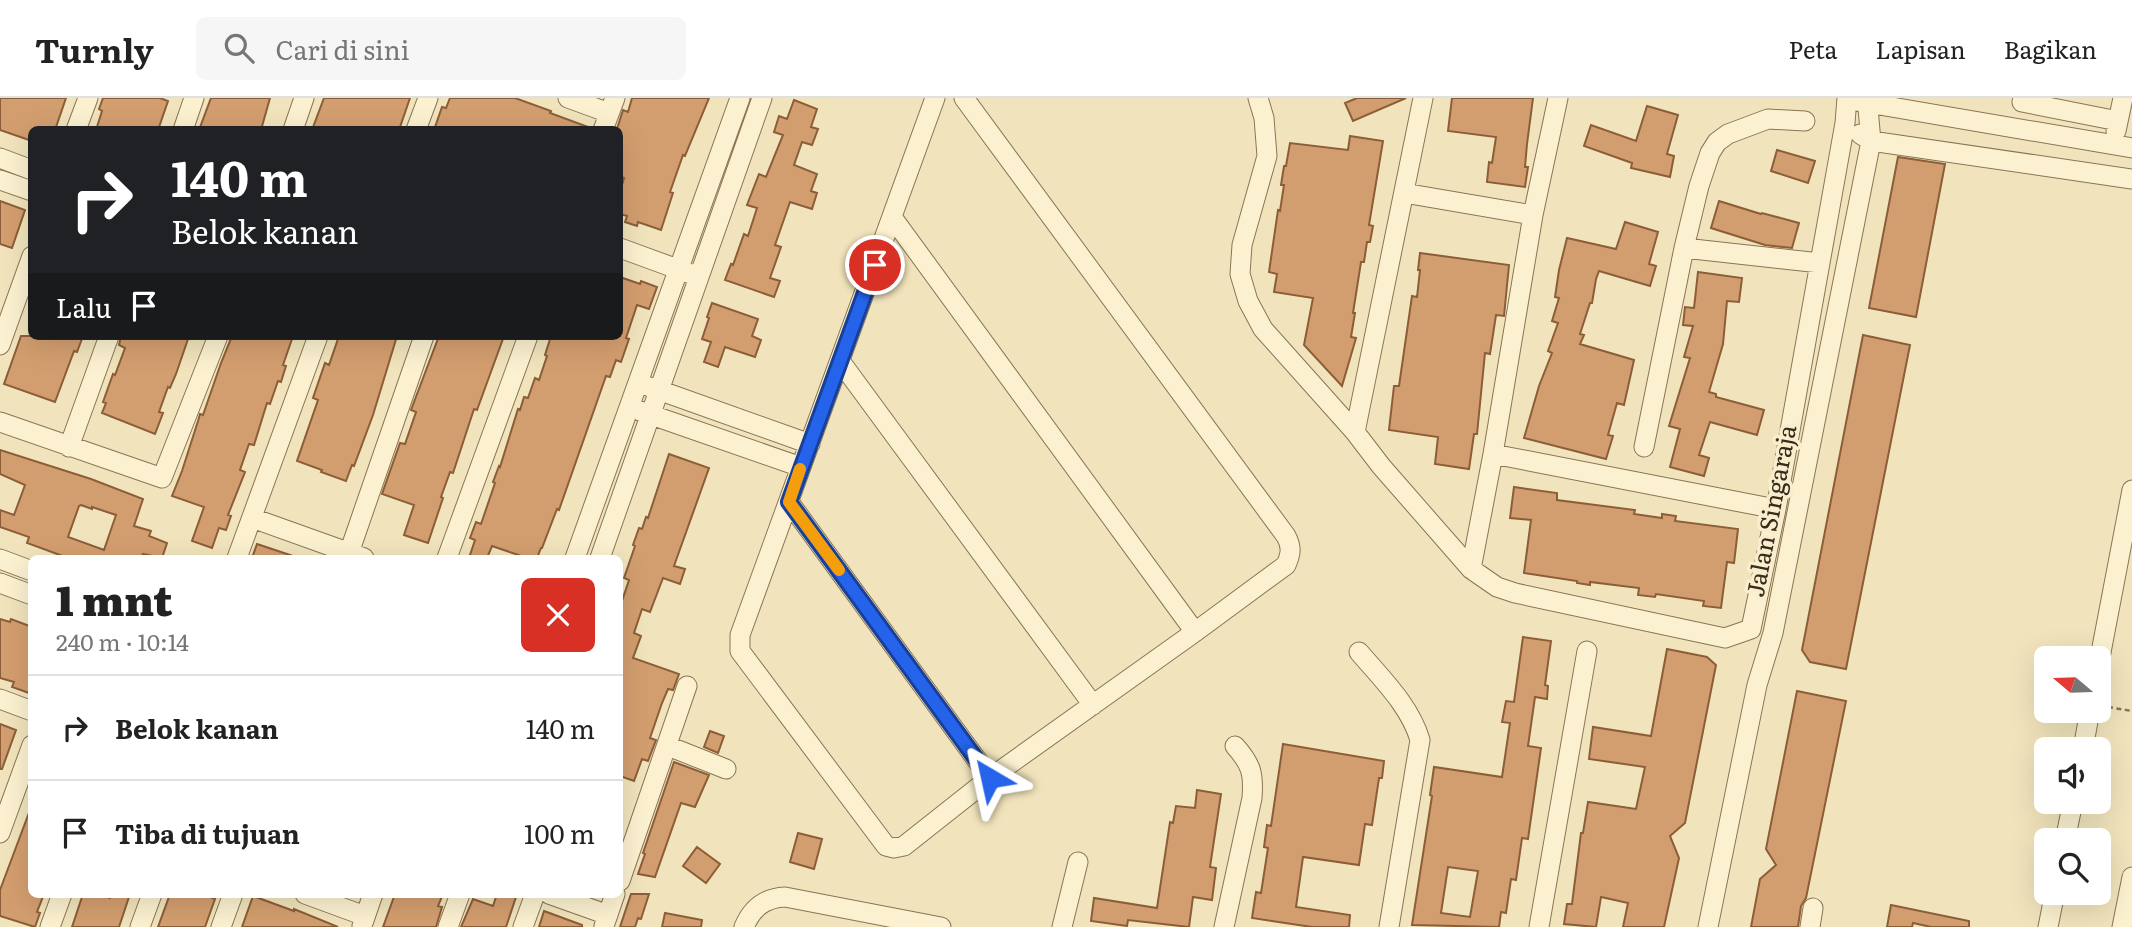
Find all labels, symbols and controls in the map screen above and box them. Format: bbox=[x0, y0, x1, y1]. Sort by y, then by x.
search box bbox=[196, 17, 686, 80]
text: Turnly bbox=[35, 24, 154, 73]
icon: search bbox=[220, 29, 258, 67]
text: Cari di sini bbox=[276, 29, 409, 68]
text: Peta bbox=[1788, 31, 1837, 66]
text: Lapisan bbox=[1875, 31, 1966, 66]
text: Bagikan bbox=[2004, 31, 2097, 66]
text: 140 m bbox=[171, 139, 308, 212]
icon: right bbox=[56, 154, 147, 245]
text: Belok kanan bbox=[171, 206, 359, 254]
pin bbox=[845, 235, 905, 295]
icon: arrive bbox=[856, 246, 894, 284]
text: Lalu bbox=[56, 287, 111, 326]
icon: arrive bbox=[125, 287, 163, 325]
street label: Jalan Singaraja bbox=[1736, 421, 1803, 600]
text: 1 mnt bbox=[56, 567, 172, 629]
button: close bbox=[521, 578, 595, 652]
text: 240 m · 10:14 bbox=[56, 624, 189, 658]
north arrow bbox=[2034, 646, 2110, 723]
map controls bbox=[2034, 646, 2111, 905]
text: Belok kanan bbox=[115, 708, 279, 747]
text: 140 m bbox=[526, 708, 595, 747]
icon: right bbox=[56, 709, 94, 747]
button: sound bbox=[2034, 737, 2111, 814]
position arrow bbox=[953, 741, 1027, 815]
text: Tiba di tujuan bbox=[115, 813, 300, 852]
text: 100 m bbox=[524, 813, 595, 852]
icon: arrive bbox=[56, 814, 94, 852]
button: search bbox=[2034, 828, 2111, 905]

